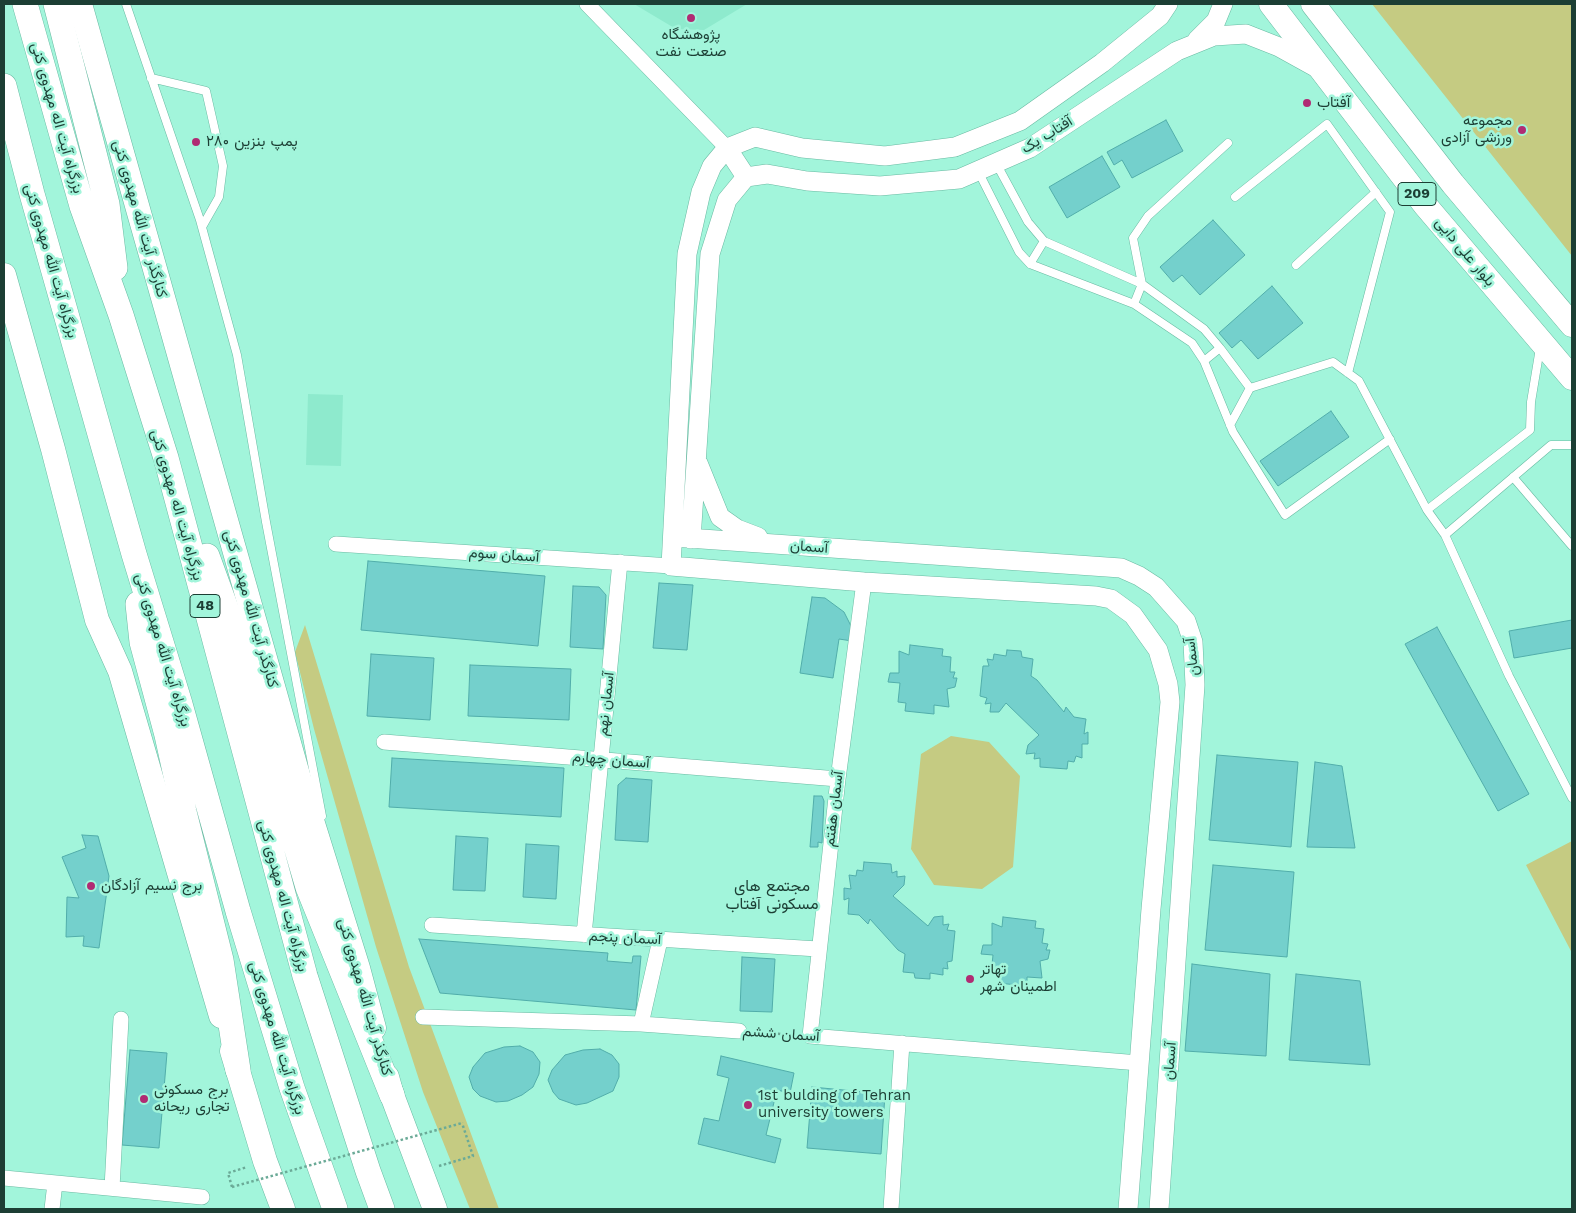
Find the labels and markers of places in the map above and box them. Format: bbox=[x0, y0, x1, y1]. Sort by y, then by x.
marker: پژوهشگاه صنعت نفت bbox=[685, 12, 697, 24]
place label: پژوهشگاه صنعت نفت bbox=[656, 26, 726, 61]
place label: آفتاب bbox=[1317, 94, 1350, 112]
marker: آفتاب bbox=[1301, 97, 1313, 109]
place label: مجموعه ورزشی آزادی bbox=[1441, 112, 1512, 147]
marker: مجموعه ورزشی آزادی bbox=[1516, 124, 1528, 136]
place label: پمپ بنزین ۲۸۰ bbox=[206, 133, 298, 151]
marker: پمپ بنزین ۲۸۰ bbox=[190, 136, 202, 148]
place label: برج نسیم آزادگان bbox=[101, 877, 202, 895]
marker: برج نسیم آزادگان bbox=[85, 880, 97, 892]
place label: تهاتر اطمینان شهر bbox=[980, 961, 1057, 996]
marker: تهاتر اطمینان شهر bbox=[964, 973, 976, 985]
place label: برج مسکونی تجاری ریحانه bbox=[154, 1081, 230, 1116]
place label: 1st bulding of Tehran university towers bbox=[758, 1087, 911, 1122]
marker: برج مسکونی تجاری ریحانه bbox=[138, 1093, 150, 1105]
marker: 1st bulding of Tehran university towers bbox=[742, 1099, 754, 1111]

